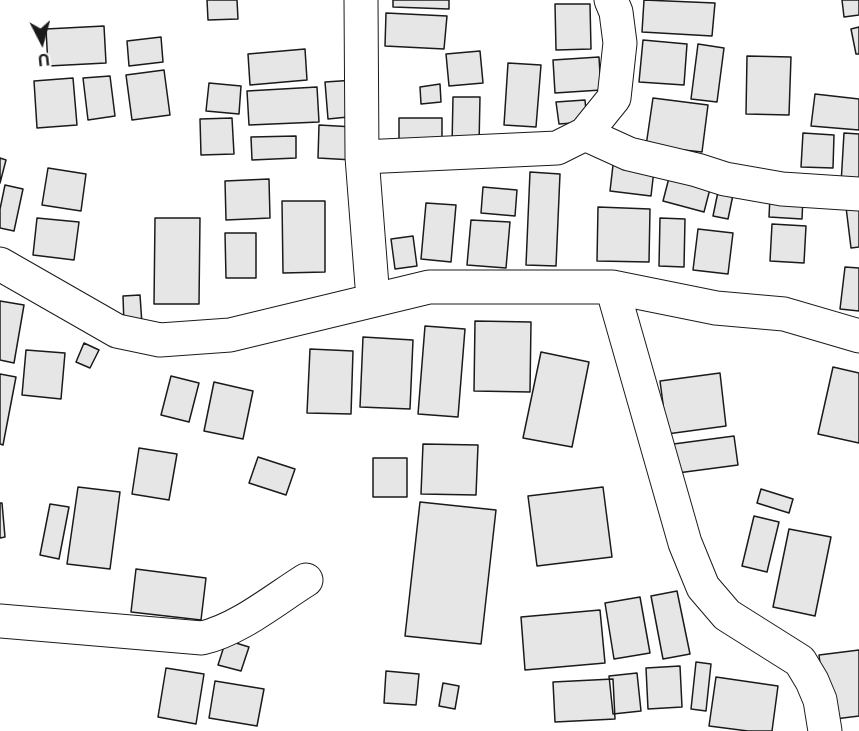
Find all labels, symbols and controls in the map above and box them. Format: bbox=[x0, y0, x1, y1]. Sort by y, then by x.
north arrow bbox=[12, 12, 72, 72]
text: U bbox=[37, 49, 51, 70]

